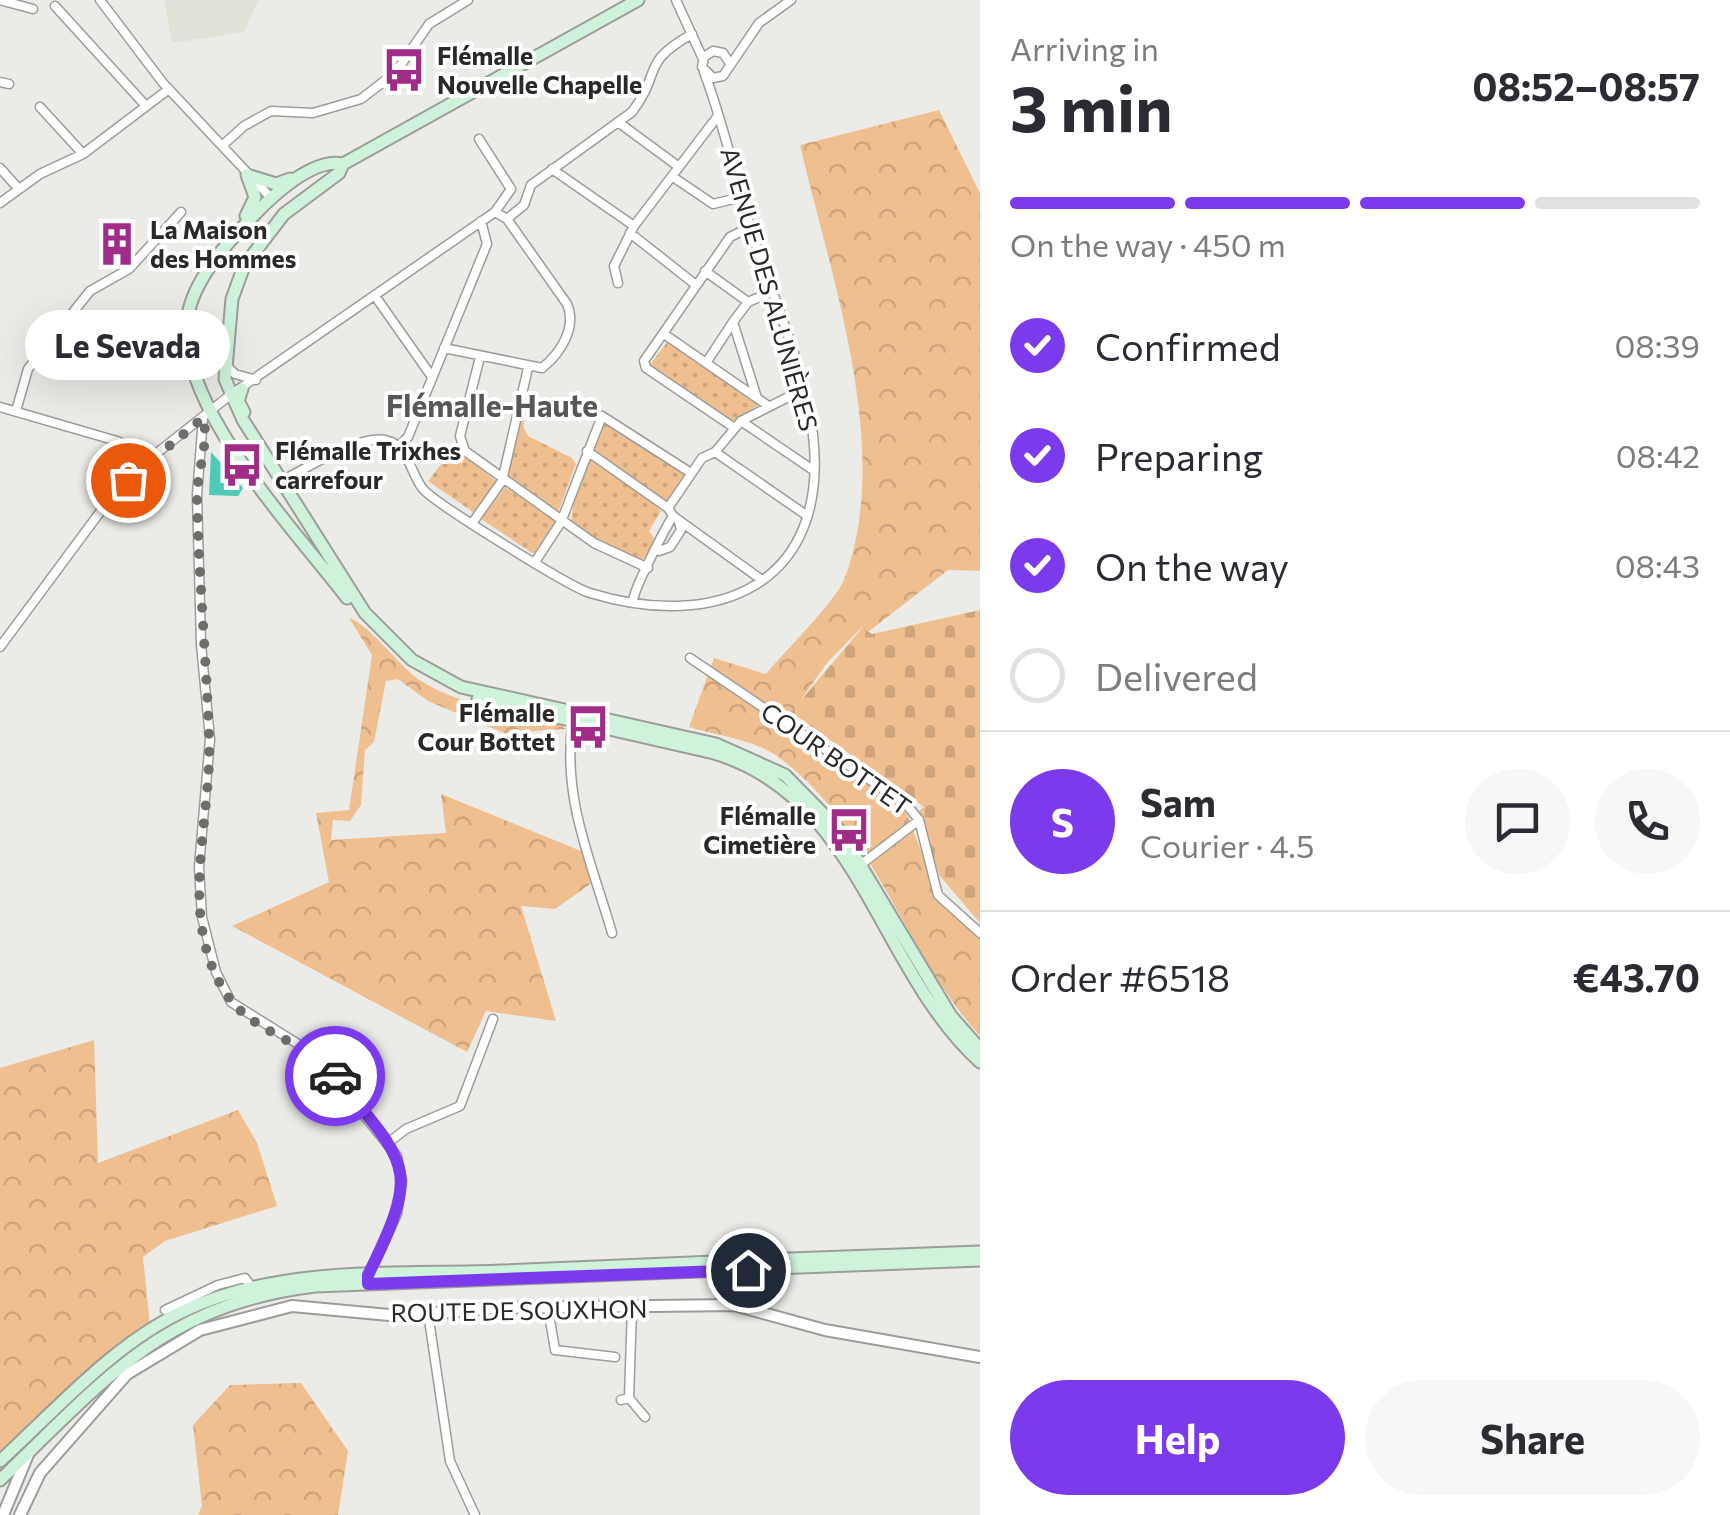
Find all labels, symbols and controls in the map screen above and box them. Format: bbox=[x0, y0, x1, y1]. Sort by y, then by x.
text: Arriving in bbox=[1010, 28, 1159, 68]
place label: Flémalle Nouvelle Chapelle bbox=[437, 40, 642, 99]
bus stop icon: Flémalle Nouvelle Chapelle bbox=[380, 46, 428, 94]
text: 08:52–08:57 bbox=[1472, 62, 1700, 109]
text: 3 min bbox=[1010, 66, 1173, 145]
street label: AVENUE DES ALUNIÈRES bbox=[715, 144, 825, 434]
place label: La Maison des Hommes bbox=[150, 214, 296, 273]
building icon: La Maison des Hommes bbox=[93, 220, 141, 268]
text: On the way · 450 m bbox=[1010, 224, 1286, 264]
callout: Le Sevada bbox=[26, 310, 230, 380]
icon: check bbox=[1010, 318, 1065, 373]
text: Confirmed bbox=[1095, 322, 1281, 369]
text: Le Sevada bbox=[54, 325, 201, 365]
text: 08:39 bbox=[1614, 325, 1700, 365]
district label: Flémalle-Haute bbox=[386, 386, 598, 423]
icon: check bbox=[1010, 428, 1065, 483]
text: Preparing bbox=[1095, 432, 1263, 479]
place label: Flémalle Trixhes carrefour bbox=[275, 435, 461, 494]
text: 08:42 bbox=[1616, 435, 1700, 475]
pin bbox=[86, 438, 171, 523]
bus stop icon: Flémalle Trixhes carrefour bbox=[218, 441, 266, 489]
icon: bag bbox=[101, 453, 156, 508]
icon: check bbox=[1010, 538, 1065, 593]
text: On the way bbox=[1095, 542, 1289, 589]
text: 08:43 bbox=[1615, 545, 1700, 585]
text: Delivered bbox=[1095, 652, 1258, 699]
street label: COUR BOTTET bbox=[756, 695, 917, 821]
place label: Flémalle Cour Bottet bbox=[418, 697, 555, 756]
bus stop icon: Flémalle Cour Bottet bbox=[564, 703, 612, 751]
button: chat bbox=[1465, 769, 1570, 874]
button: phone bbox=[1595, 769, 1700, 874]
text: Sam bbox=[1140, 778, 1216, 825]
text: S bbox=[1051, 798, 1074, 845]
place label: Flémalle Cimetière bbox=[703, 800, 816, 859]
bus stop icon: Flémalle Cimetière bbox=[825, 806, 873, 854]
text: Courier · 4.5 bbox=[1140, 825, 1314, 865]
text: Order #6518 bbox=[1010, 953, 1230, 1000]
text: €43.70 bbox=[1573, 953, 1700, 1000]
courier bbox=[285, 1026, 385, 1126]
icon: car bbox=[308, 1049, 363, 1104]
pin bbox=[706, 1228, 791, 1313]
icon: home bbox=[721, 1243, 776, 1298]
street label: ROUTE DE SOUXHON bbox=[390, 1293, 648, 1327]
button: Help bbox=[1010, 1380, 1345, 1495]
button: Share bbox=[1365, 1380, 1700, 1495]

